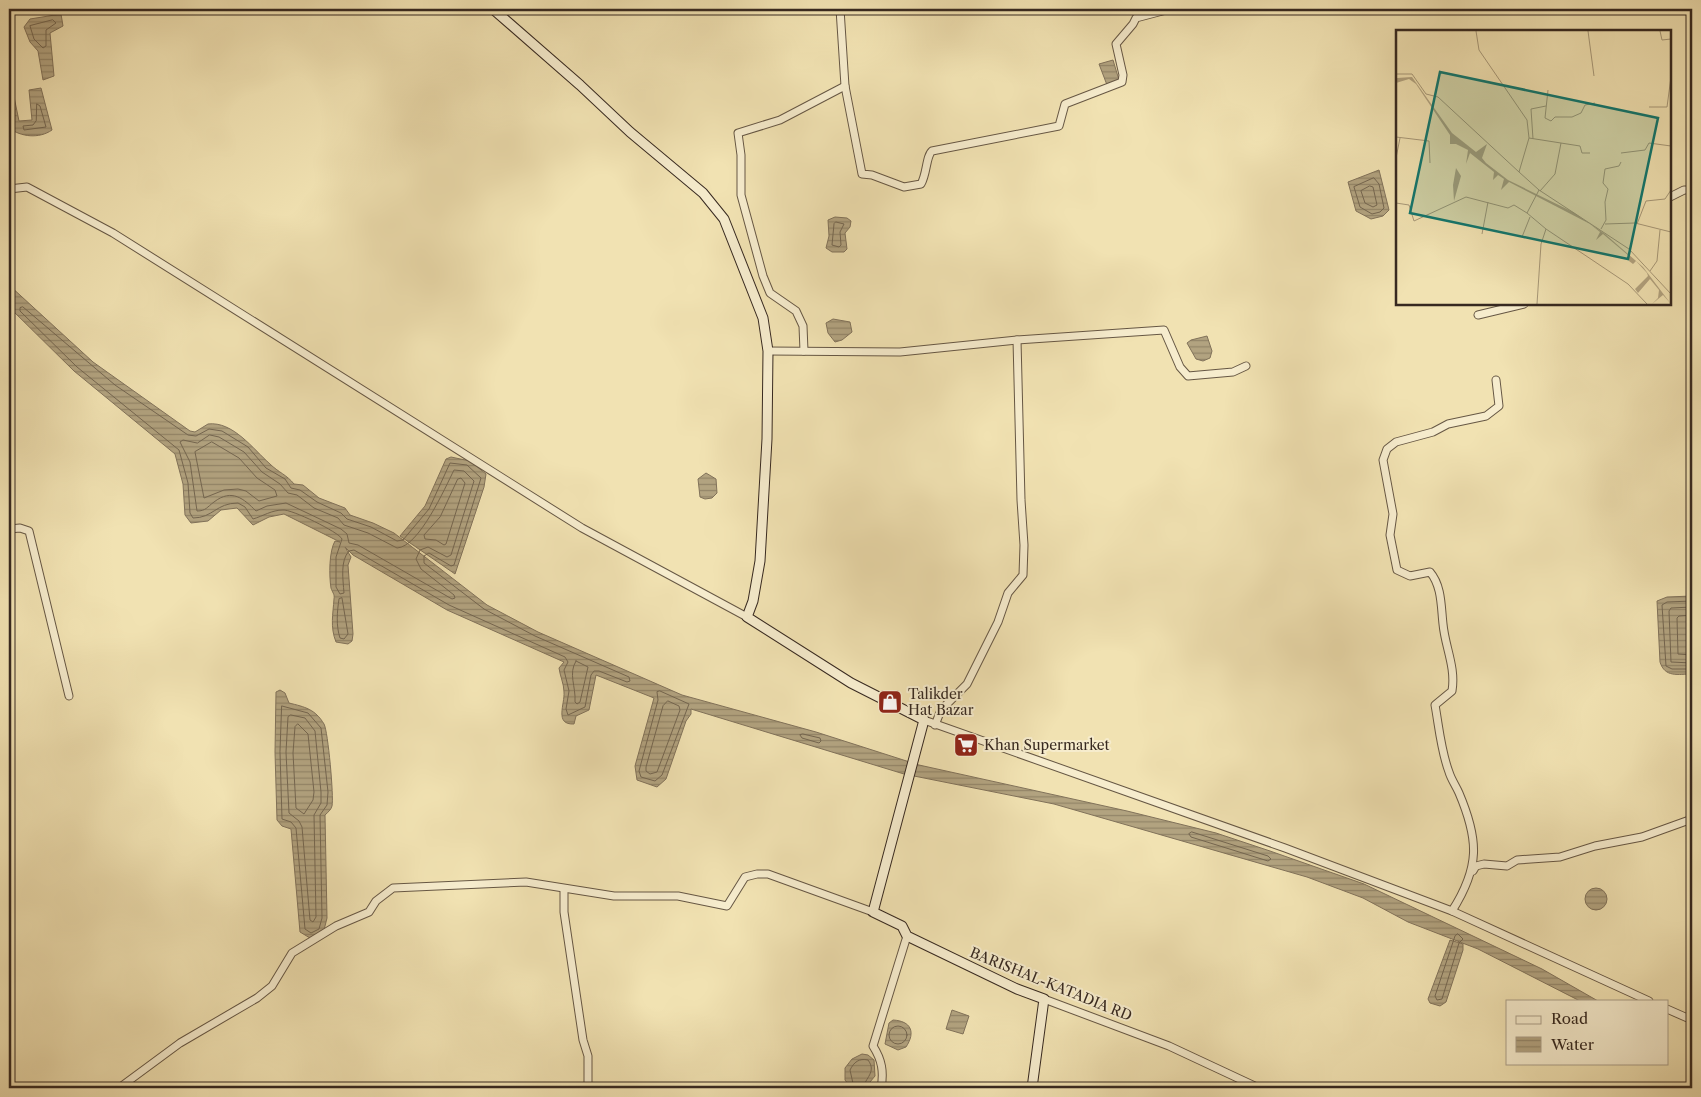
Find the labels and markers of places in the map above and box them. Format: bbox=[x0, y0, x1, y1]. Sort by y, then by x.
place label: Talikder Hat Bazar bbox=[908, 685, 974, 719]
shop icon: Talikder Hat Bazar bbox=[877, 689, 903, 715]
supermarket icon: Khan Supermarket bbox=[953, 732, 979, 758]
place label: Khan Supermarket bbox=[984, 736, 1110, 754]

